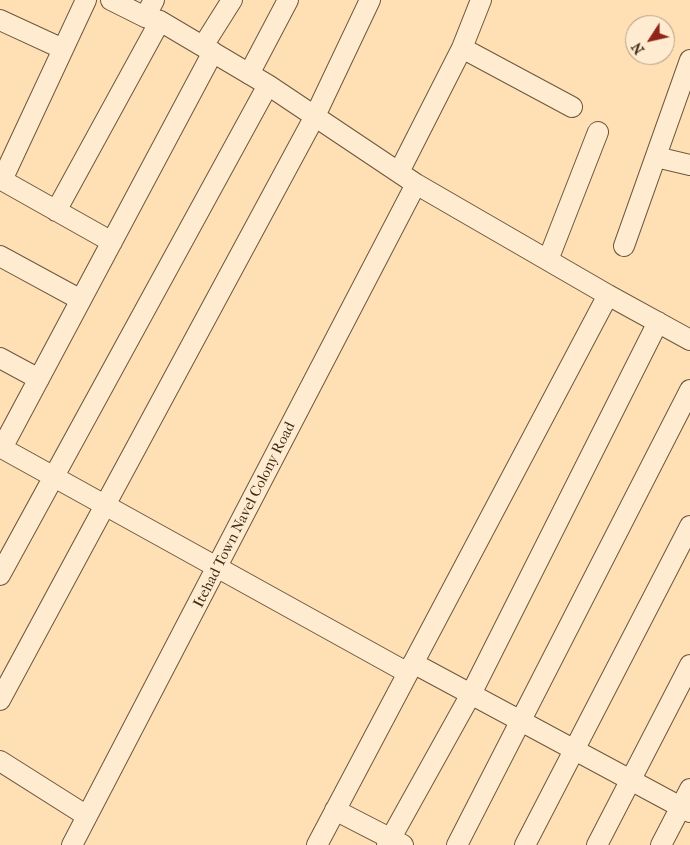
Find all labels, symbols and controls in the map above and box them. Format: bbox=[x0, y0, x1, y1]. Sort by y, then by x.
north arrow bbox=[625, 15, 675, 65]
text: N bbox=[628, 39, 648, 58]
street label: Itehad Town Navel Colony Road bbox=[190, 419, 300, 611]

